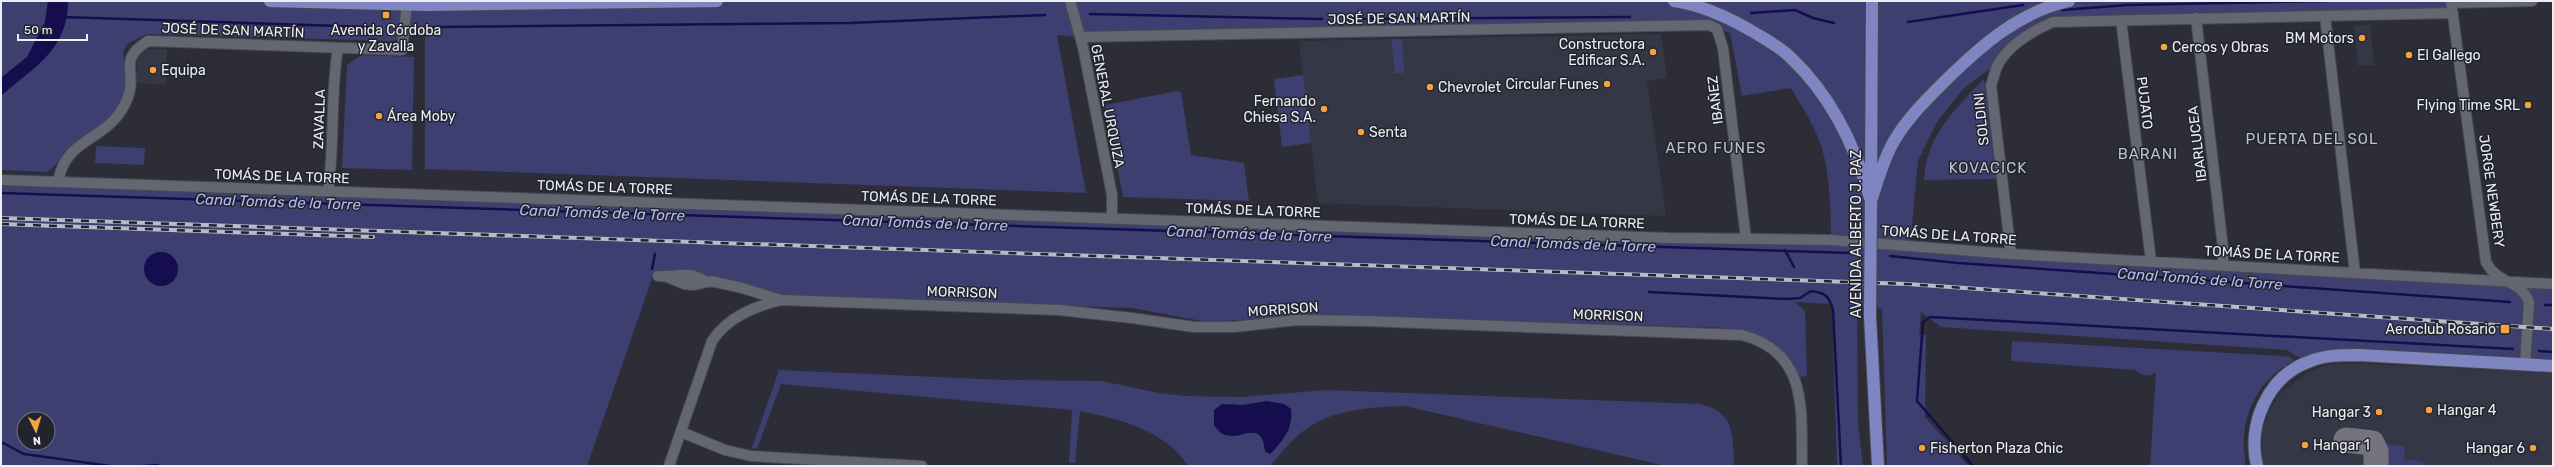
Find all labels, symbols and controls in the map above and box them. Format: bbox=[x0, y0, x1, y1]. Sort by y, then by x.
street label: JOSÉ DE SAN MARTÍN bbox=[1327, 8, 1471, 28]
marker: Avenida Córdoba y Zavalla bbox=[381, 10, 391, 20]
scale bar bbox=[18, 16, 87, 42]
street label: JOSÉ DE SAN MARTÍN bbox=[161, 19, 305, 41]
place label: Avenida Córdoba y Zavalla bbox=[331, 22, 441, 55]
text: 50 m bbox=[24, 23, 52, 37]
place label: BM Motors bbox=[2285, 30, 2354, 47]
marker: BM Motors bbox=[2357, 33, 2367, 43]
place label: Constructora Edificar S.A. bbox=[1559, 36, 1645, 69]
place label: Cercos y Obras bbox=[2172, 39, 2269, 56]
marker: Cercos y Obras bbox=[2159, 42, 2169, 52]
street label: GENERAL URQUIZA bbox=[1087, 43, 1128, 170]
marker: Constructora Edificar S.A. bbox=[1648, 47, 1658, 57]
place label: El Gallego bbox=[2417, 47, 2481, 64]
marker: El Gallego bbox=[2404, 50, 2414, 60]
place label: Equipa bbox=[161, 62, 206, 79]
marker: Equipa bbox=[148, 65, 158, 75]
street label: IBAÑEZ bbox=[1703, 75, 1727, 125]
place label: Circular Funes bbox=[1505, 76, 1599, 93]
street label: PUJATO bbox=[2133, 76, 2156, 131]
place label: Chevrolet bbox=[1438, 79, 1502, 96]
marker: Circular Funes bbox=[1602, 79, 1612, 89]
marker: Chevrolet bbox=[1425, 82, 1435, 92]
street label: ZAVALLA bbox=[310, 88, 329, 149]
street label: SOLDINI bbox=[1970, 92, 1993, 146]
place label: Fernando Chiesa S.A. bbox=[1243, 93, 1316, 126]
place label: Flying Time SRL bbox=[2416, 97, 2520, 114]
marker: Flying Time SRL bbox=[2523, 100, 2533, 110]
marker: Fernando Chiesa S.A. bbox=[1319, 104, 1329, 114]
street label: IBARLUCEA bbox=[2184, 104, 2211, 183]
place label: Área Moby bbox=[387, 107, 456, 125]
marker: Área Moby bbox=[374, 111, 384, 121]
place label: Senta bbox=[1369, 124, 1407, 141]
marker: Senta bbox=[1356, 127, 1366, 137]
district label: PUERTA DEL SOL bbox=[2246, 130, 2378, 148]
street label: JORGE NEWBERY bbox=[2475, 133, 2508, 249]
district label: AERO FUNES bbox=[1666, 139, 1766, 157]
district label: BARANI bbox=[2118, 145, 2178, 163]
street label: AVENIDA ALBERTO J. PAZ bbox=[1848, 150, 1865, 318]
district label: KOVACICK bbox=[1949, 159, 2027, 177]
street label: TOMÁS DE LA TORRE bbox=[214, 165, 350, 187]
street label: TOMÁS DE LA TORRE bbox=[537, 176, 673, 198]
street label: TOMÁS DE LA TORRE bbox=[861, 187, 997, 209]
water label: Canal Tomás de la Torre bbox=[195, 190, 362, 214]
street label: TOMÁS DE LA TORRE bbox=[1185, 199, 1321, 221]
water label: Canal Tomás de la Torre bbox=[519, 201, 686, 225]
street label: TOMÁS DE LA TORRE bbox=[1509, 210, 1645, 232]
water label: Canal Tomás de la Torre bbox=[842, 211, 1009, 235]
street label: TOMÁS DE LA TORRE bbox=[1881, 221, 2017, 249]
water label: Canal Tomás de la Torre bbox=[1166, 222, 1333, 246]
water label: Canal Tomás de la Torre bbox=[1490, 232, 1657, 256]
street label: TOMÁS DE LA TORRE bbox=[2204, 241, 2340, 267]
water label: Canal Tomás de la Torre bbox=[2117, 264, 2284, 294]
street label: MORRISON bbox=[926, 283, 998, 302]
street label: MORRISON bbox=[1247, 299, 1319, 320]
street label: MORRISON bbox=[1572, 306, 1644, 325]
place label: Aeroclub Rosario bbox=[2386, 321, 2496, 338]
marker: Aeroclub Rosario bbox=[2499, 323, 2511, 335]
place label: Hangar 4 bbox=[2437, 402, 2497, 419]
place label: Hangar 3 bbox=[2312, 404, 2371, 421]
marker: Hangar 4 bbox=[2424, 405, 2434, 415]
marker: Hangar 3 bbox=[2374, 407, 2384, 417]
north arrow bbox=[16, 411, 56, 451]
text: N bbox=[32, 434, 41, 447]
place label: Hangar 1 bbox=[2313, 437, 2370, 454]
place label: Fisherton Plaza Chic bbox=[1930, 440, 2063, 457]
marker: Hangar 1 bbox=[2300, 440, 2310, 450]
place label: Hangar 6 bbox=[2466, 440, 2525, 457]
marker: Fisherton Plaza Chic bbox=[1917, 443, 1927, 453]
marker: Hangar 6 bbox=[2528, 443, 2538, 453]

